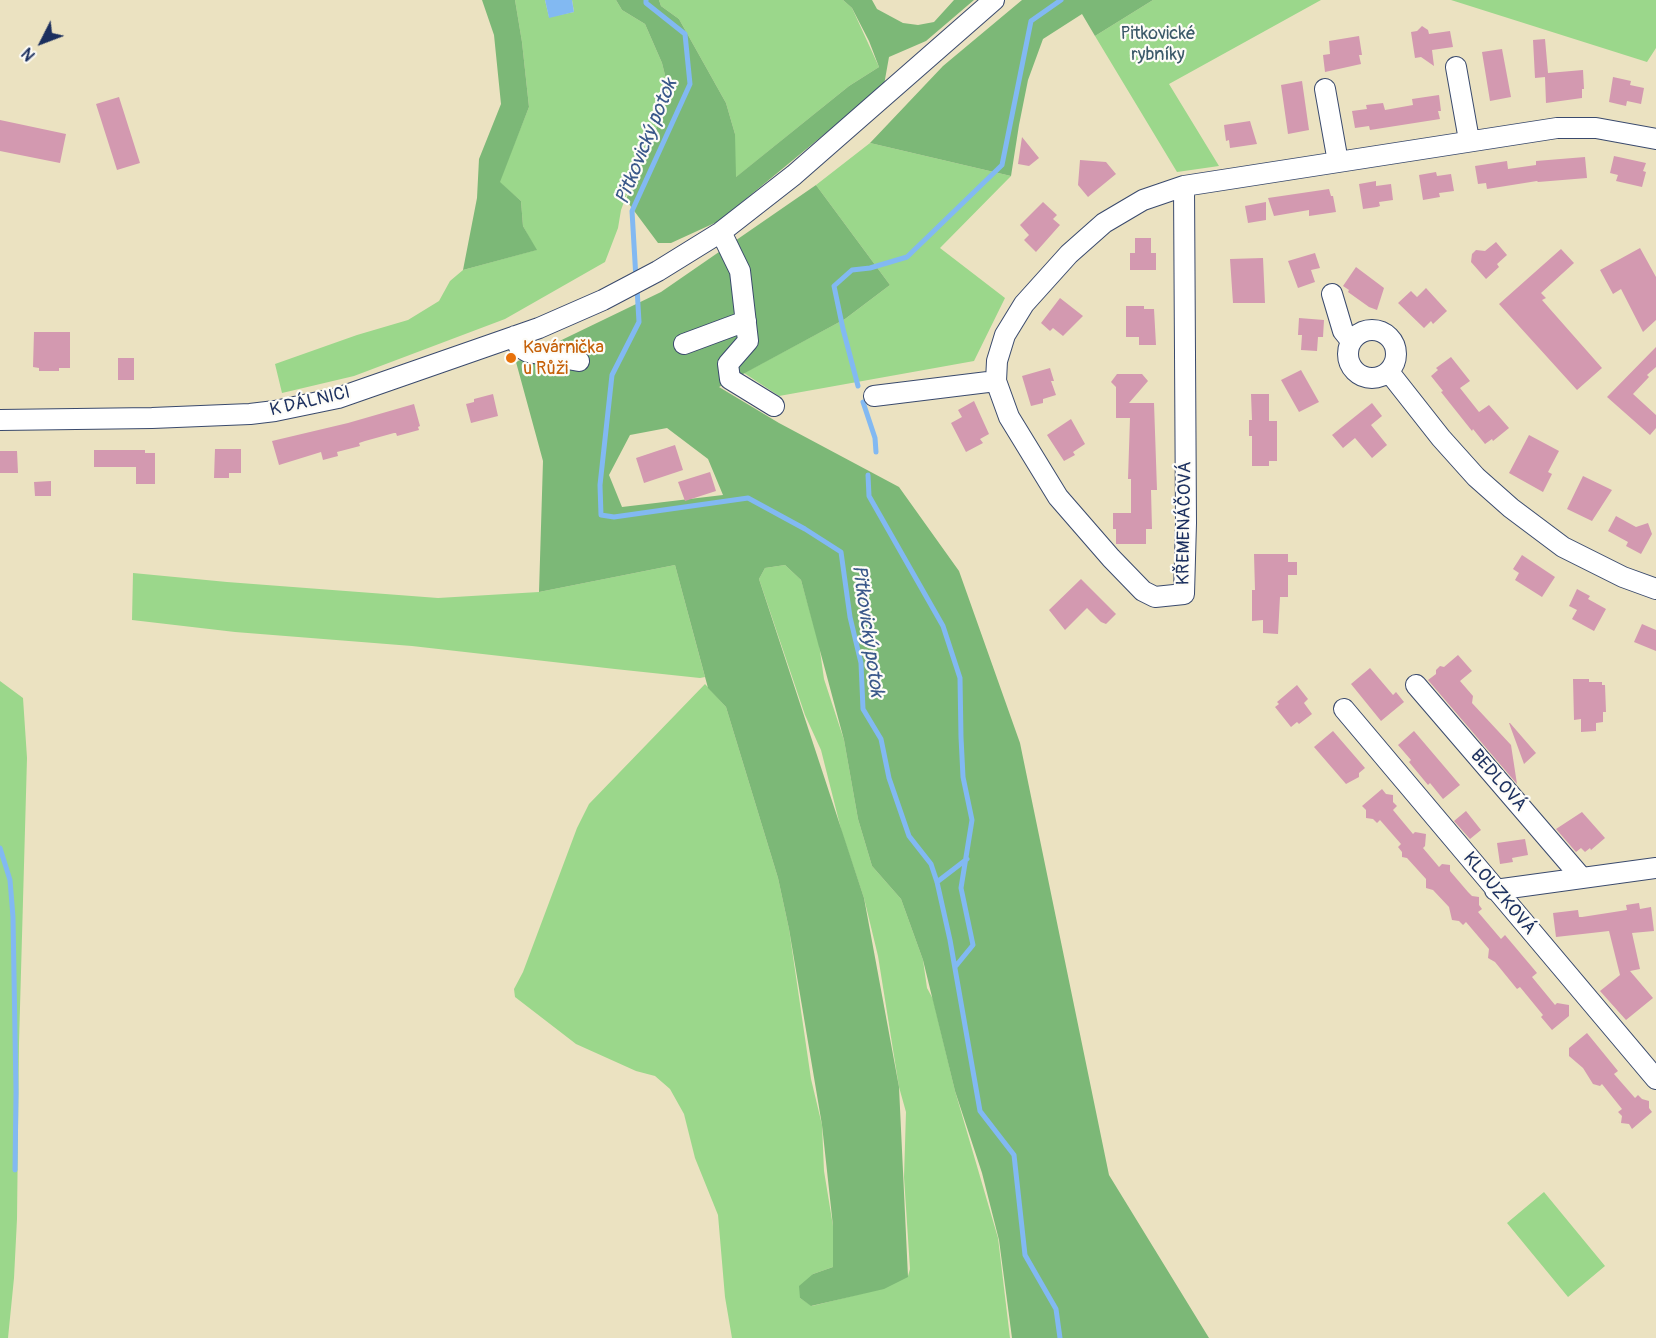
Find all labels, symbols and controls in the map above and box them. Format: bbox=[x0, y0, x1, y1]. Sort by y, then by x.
north arrow bbox=[12, 12, 72, 72]
park label: Pitkovické rybníky bbox=[1120, 23, 1196, 66]
text: N bbox=[18, 43, 40, 65]
water label: Pitkovický potok bbox=[611, 76, 683, 208]
place label: Kavárnička u Růži bbox=[523, 337, 604, 380]
marker: Kavárnička u Růži bbox=[504, 351, 518, 365]
street label: K DÁLNICI bbox=[268, 382, 352, 422]
street label: KŘEMENÁČOVÁ bbox=[1173, 461, 1197, 585]
water label: Pitkovický potok bbox=[846, 563, 888, 699]
street label: BEDLOVÁ bbox=[1465, 745, 1531, 817]
street label: KLOUZKOVÁ bbox=[1458, 848, 1540, 940]

